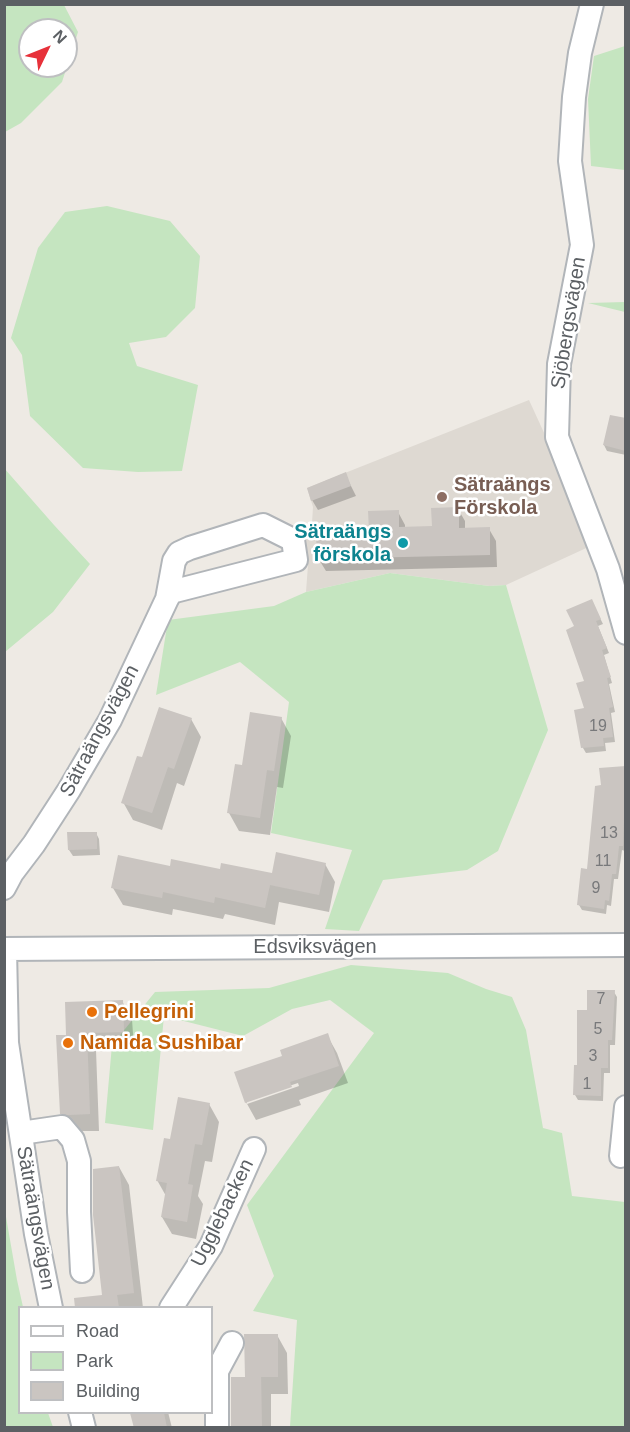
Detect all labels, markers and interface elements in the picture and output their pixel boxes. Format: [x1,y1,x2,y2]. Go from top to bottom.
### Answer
north arrow [18,18,78,78]
text: N [50,27,70,47]
street label: Sjöbergsvägen [547,255,591,391]
place label: Sätraängs Förskola [454,473,551,520]
marker: Sätraängs Förskola [435,490,449,504]
place label: Sätraängs förskola [294,520,391,567]
marker: Sätraängs förskola [396,536,410,550]
street label: Sätraängsvägen [55,661,145,801]
house number: 19 [589,717,607,737]
house number: 13 [600,824,618,844]
house number: 11 [595,852,611,872]
house number: 9 [592,879,600,899]
street label: Edsviksvägen [253,935,377,959]
house number: 7 [597,990,605,1010]
place label: Pellegrini [104,1000,194,1024]
marker: Pellegrini [85,1005,99,1019]
house number: 5 [594,1020,602,1040]
place label: Namida Sushibar [80,1031,243,1055]
marker: Namida Sushibar [61,1036,75,1050]
house number: 3 [589,1047,597,1067]
house number: 1 [583,1075,591,1095]
street label: Sätraängsvägen [11,1144,59,1292]
street label: Ugglebacken [187,1155,259,1271]
legend [18,1306,213,1414]
text: Road [76,1321,119,1341]
text: Park [76,1351,113,1371]
text: Building [76,1381,140,1401]

